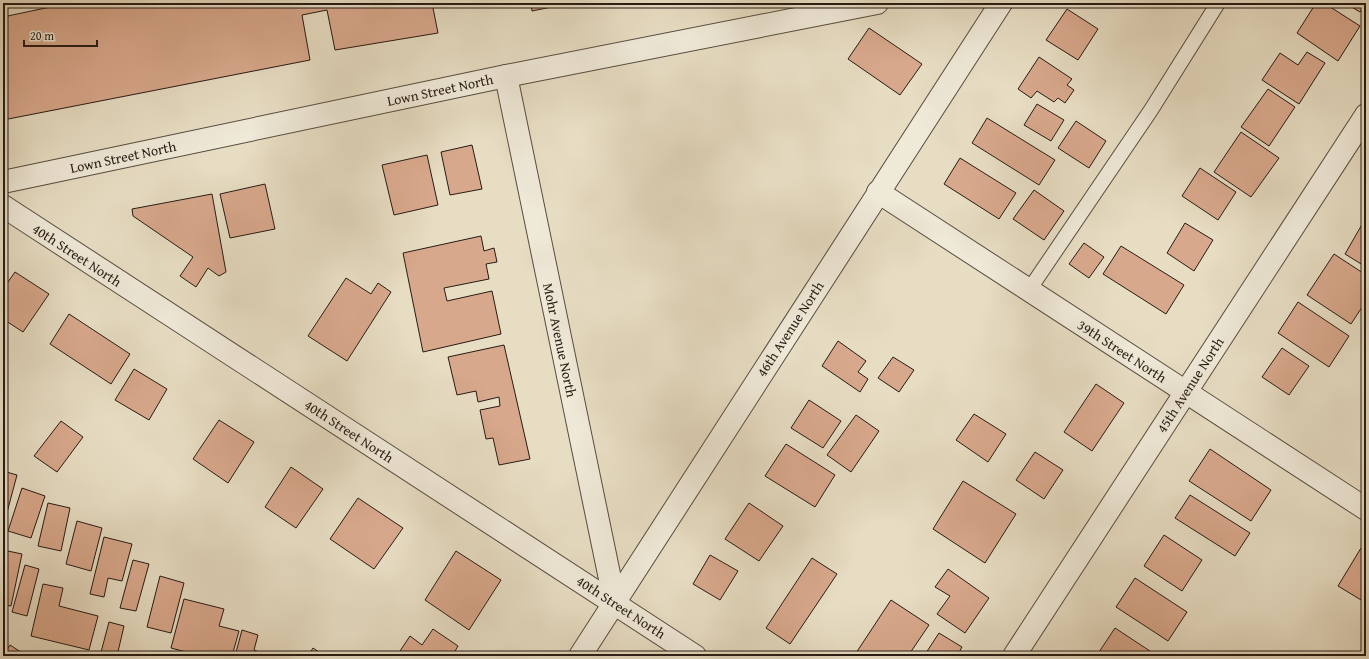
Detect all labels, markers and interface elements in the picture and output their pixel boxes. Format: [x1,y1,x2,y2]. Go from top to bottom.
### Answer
scale bar [24,22,97,48]
text: 20 m [30,27,54,44]
street label: Lown Street North [385,69,495,111]
street label: Lown Street North [68,136,178,178]
street label: 40th Street North [28,219,126,291]
street label: 46th Avenue North [752,277,829,381]
street label: Mohr Avenue North [538,281,582,399]
street label: 39th Street North [1073,315,1171,387]
street label: 45th Avenue North [1152,333,1229,437]
street label: 40th Street North [300,395,398,467]
street label: 40th Street North [572,571,670,643]

